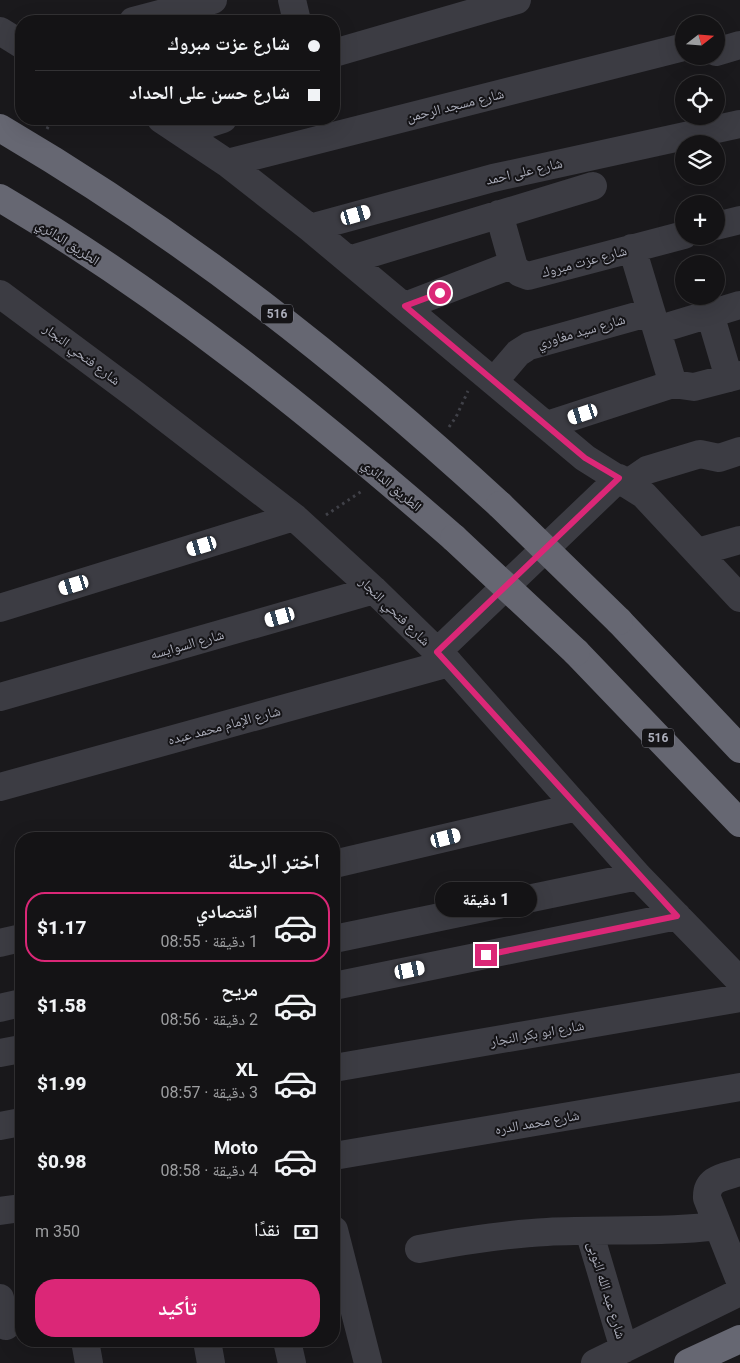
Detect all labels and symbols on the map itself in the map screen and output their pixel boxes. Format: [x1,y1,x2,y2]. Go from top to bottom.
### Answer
north arrow [675,15,725,65]
street label: شارع مسجد الرحمن [405,85,506,127]
street label: شارع على احمد [484,154,564,190]
car [339,204,372,226]
street label: الطريق الدائري [31,216,103,271]
street label: شارع عزت مبروك [540,242,629,282]
route start [429,282,451,304]
road number: 516 [261,304,293,324]
street label: شارع سيد مغاوري [535,311,628,355]
street label: شارع فتحي النجار [37,319,124,391]
car [566,402,599,426]
street label: الطريق الدائري [357,456,425,517]
car [185,534,218,558]
car [57,573,90,597]
street label: شارع فتحي النجار [353,573,434,651]
car [263,606,296,628]
street label: شارع السوايسه [148,626,226,664]
street label: شارع الإمام محمد عبده [166,702,283,750]
road number: 516 [642,728,674,748]
car [429,827,462,849]
callout: 1 دقيقة [435,882,537,918]
route end [475,944,497,966]
car [393,960,426,980]
street label: شارع ابو بكر النجار [488,1017,586,1051]
street label: شارع محمد الدره [493,1107,581,1139]
street label: شارع عبد الله النوبى [583,1239,629,1341]

